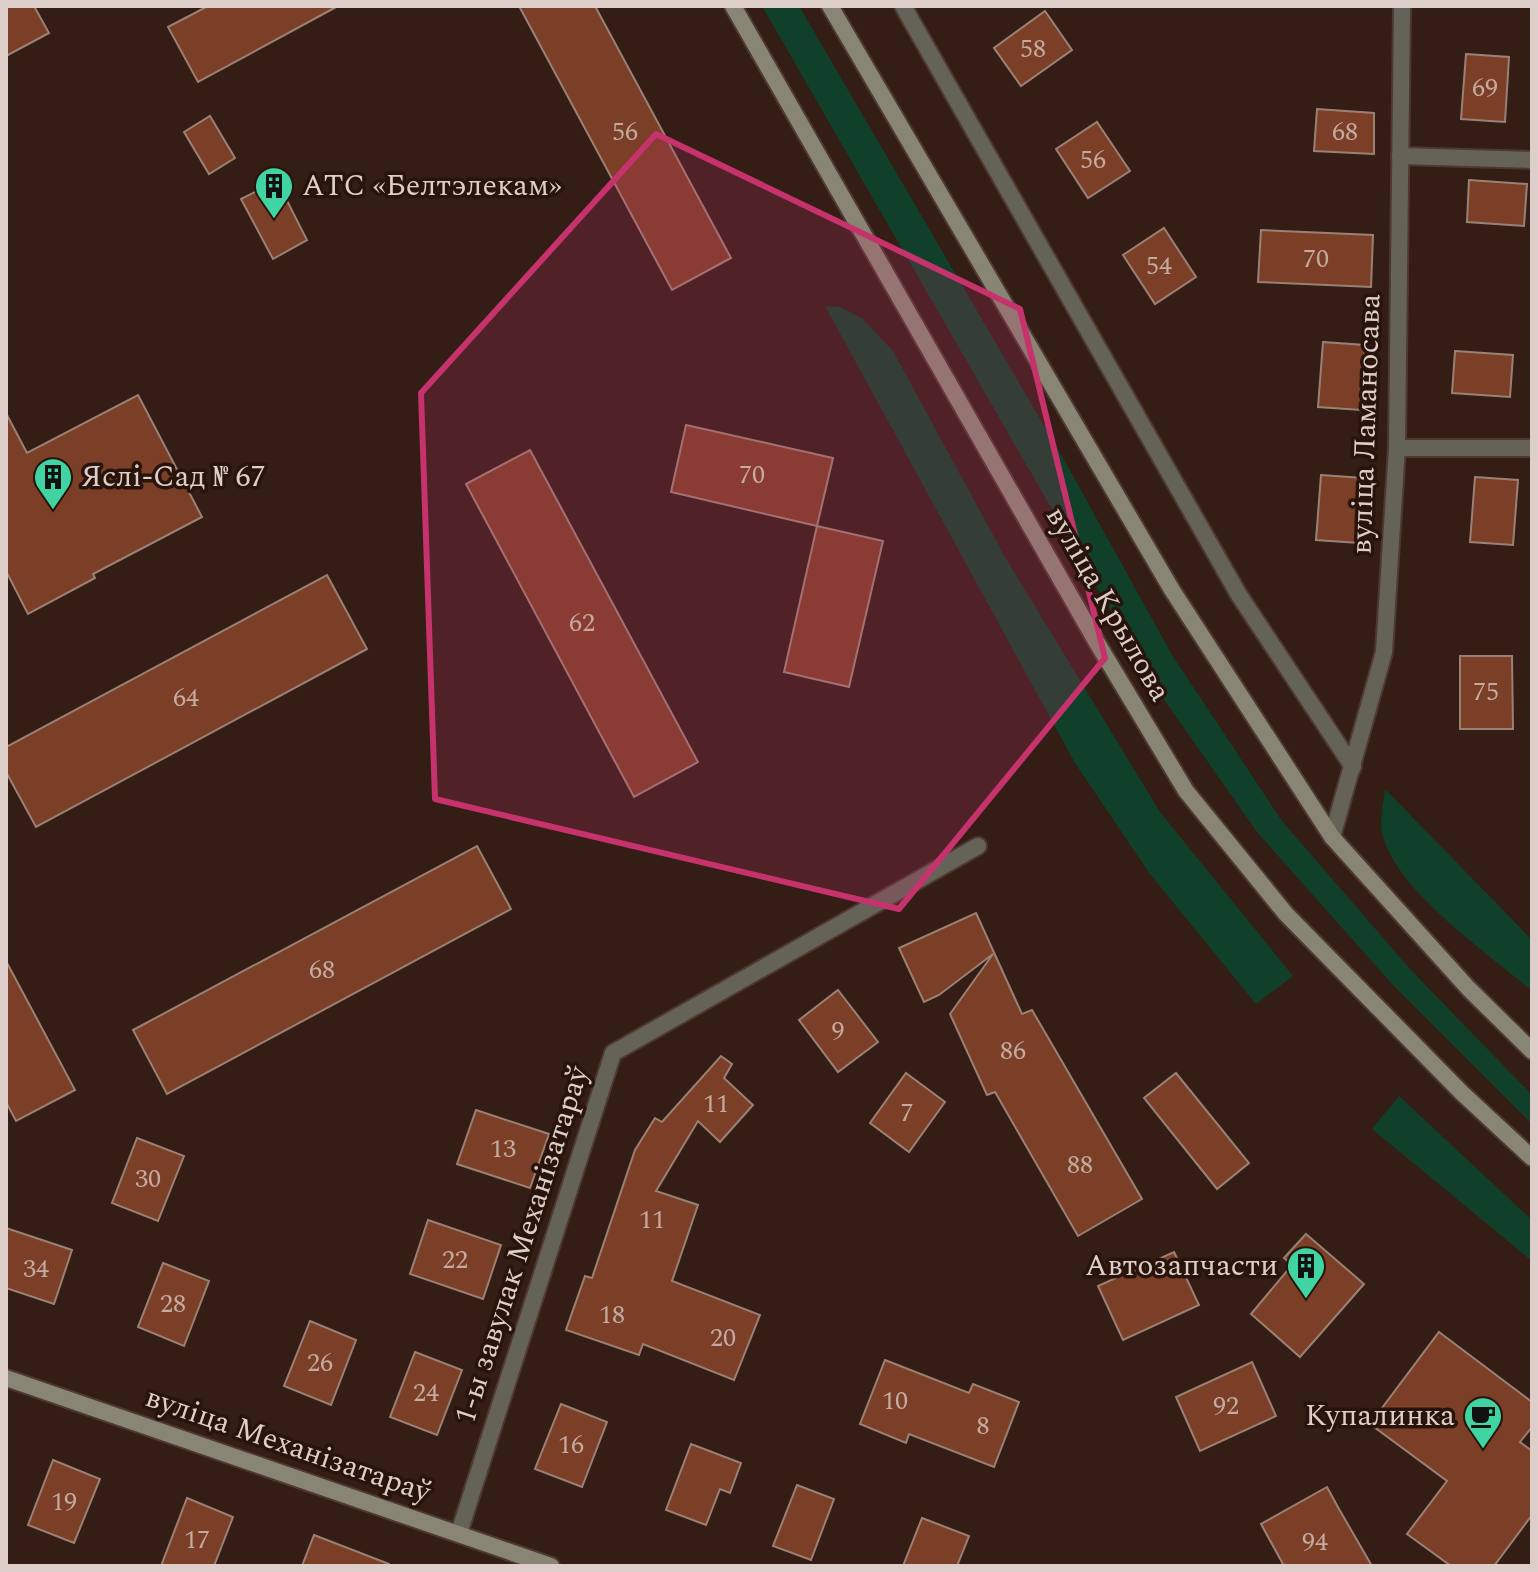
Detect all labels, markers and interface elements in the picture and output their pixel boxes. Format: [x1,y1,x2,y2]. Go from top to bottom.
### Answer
house number: 58 [1020,29,1046,69]
house number: 69 [1472,68,1498,108]
house number: 56 [612,112,638,152]
house number: 68 [1332,112,1358,152]
house number: 56 [1080,140,1106,180]
place label: АТС «Белтэлекам» [302,163,562,209]
building icon: АТС «Белтэлекам» [253,165,295,220]
house number: 70 [1303,239,1329,279]
house number: 54 [1146,246,1172,286]
street label: вуліца Ламаносава [1338,293,1394,555]
place label: Яслі-Сад № 67 [81,454,266,500]
house number: 70 [739,455,765,495]
building icon: Яслі-Сад № 67 [32,456,74,511]
street label: вуліца Крылова [1033,498,1183,710]
house number: 62 [569,603,595,643]
house number: 75 [1473,672,1499,712]
house number: 64 [173,678,199,718]
house number: 68 [309,950,335,990]
house number: 9 [831,1011,845,1051]
house number: 86 [1000,1031,1026,1071]
street label: 1-ы завулак Механізатараў [442,1059,602,1430]
house number: 11 [703,1084,729,1124]
house number: 7 [900,1093,914,1133]
house number: 13 [490,1129,516,1169]
house number: 88 [1067,1145,1093,1185]
house number: 30 [135,1159,161,1199]
house number: 11 [639,1200,665,1240]
house number: 22 [442,1240,468,1280]
place label: Автозапчасти [1085,1243,1278,1289]
building icon: Автозапчасти [1285,1245,1327,1300]
house number: 34 [23,1249,49,1289]
house number: 28 [160,1284,186,1324]
house number: 18 [599,1295,625,1335]
house number: 20 [710,1318,736,1358]
house number: 26 [307,1343,333,1383]
house number: 24 [413,1373,439,1413]
street label: вуліца Механізатараў [139,1375,438,1516]
house number: 10 [882,1381,908,1421]
house number: 92 [1213,1386,1239,1426]
place label: Купалинка [1305,1393,1455,1439]
cafe icon: Купалинка [1462,1395,1504,1450]
house number: 8 [976,1406,990,1446]
house number: 16 [558,1425,584,1465]
house number: 19 [51,1482,77,1522]
house number: 17 [184,1520,210,1560]
house number: 94 [1302,1522,1328,1562]

